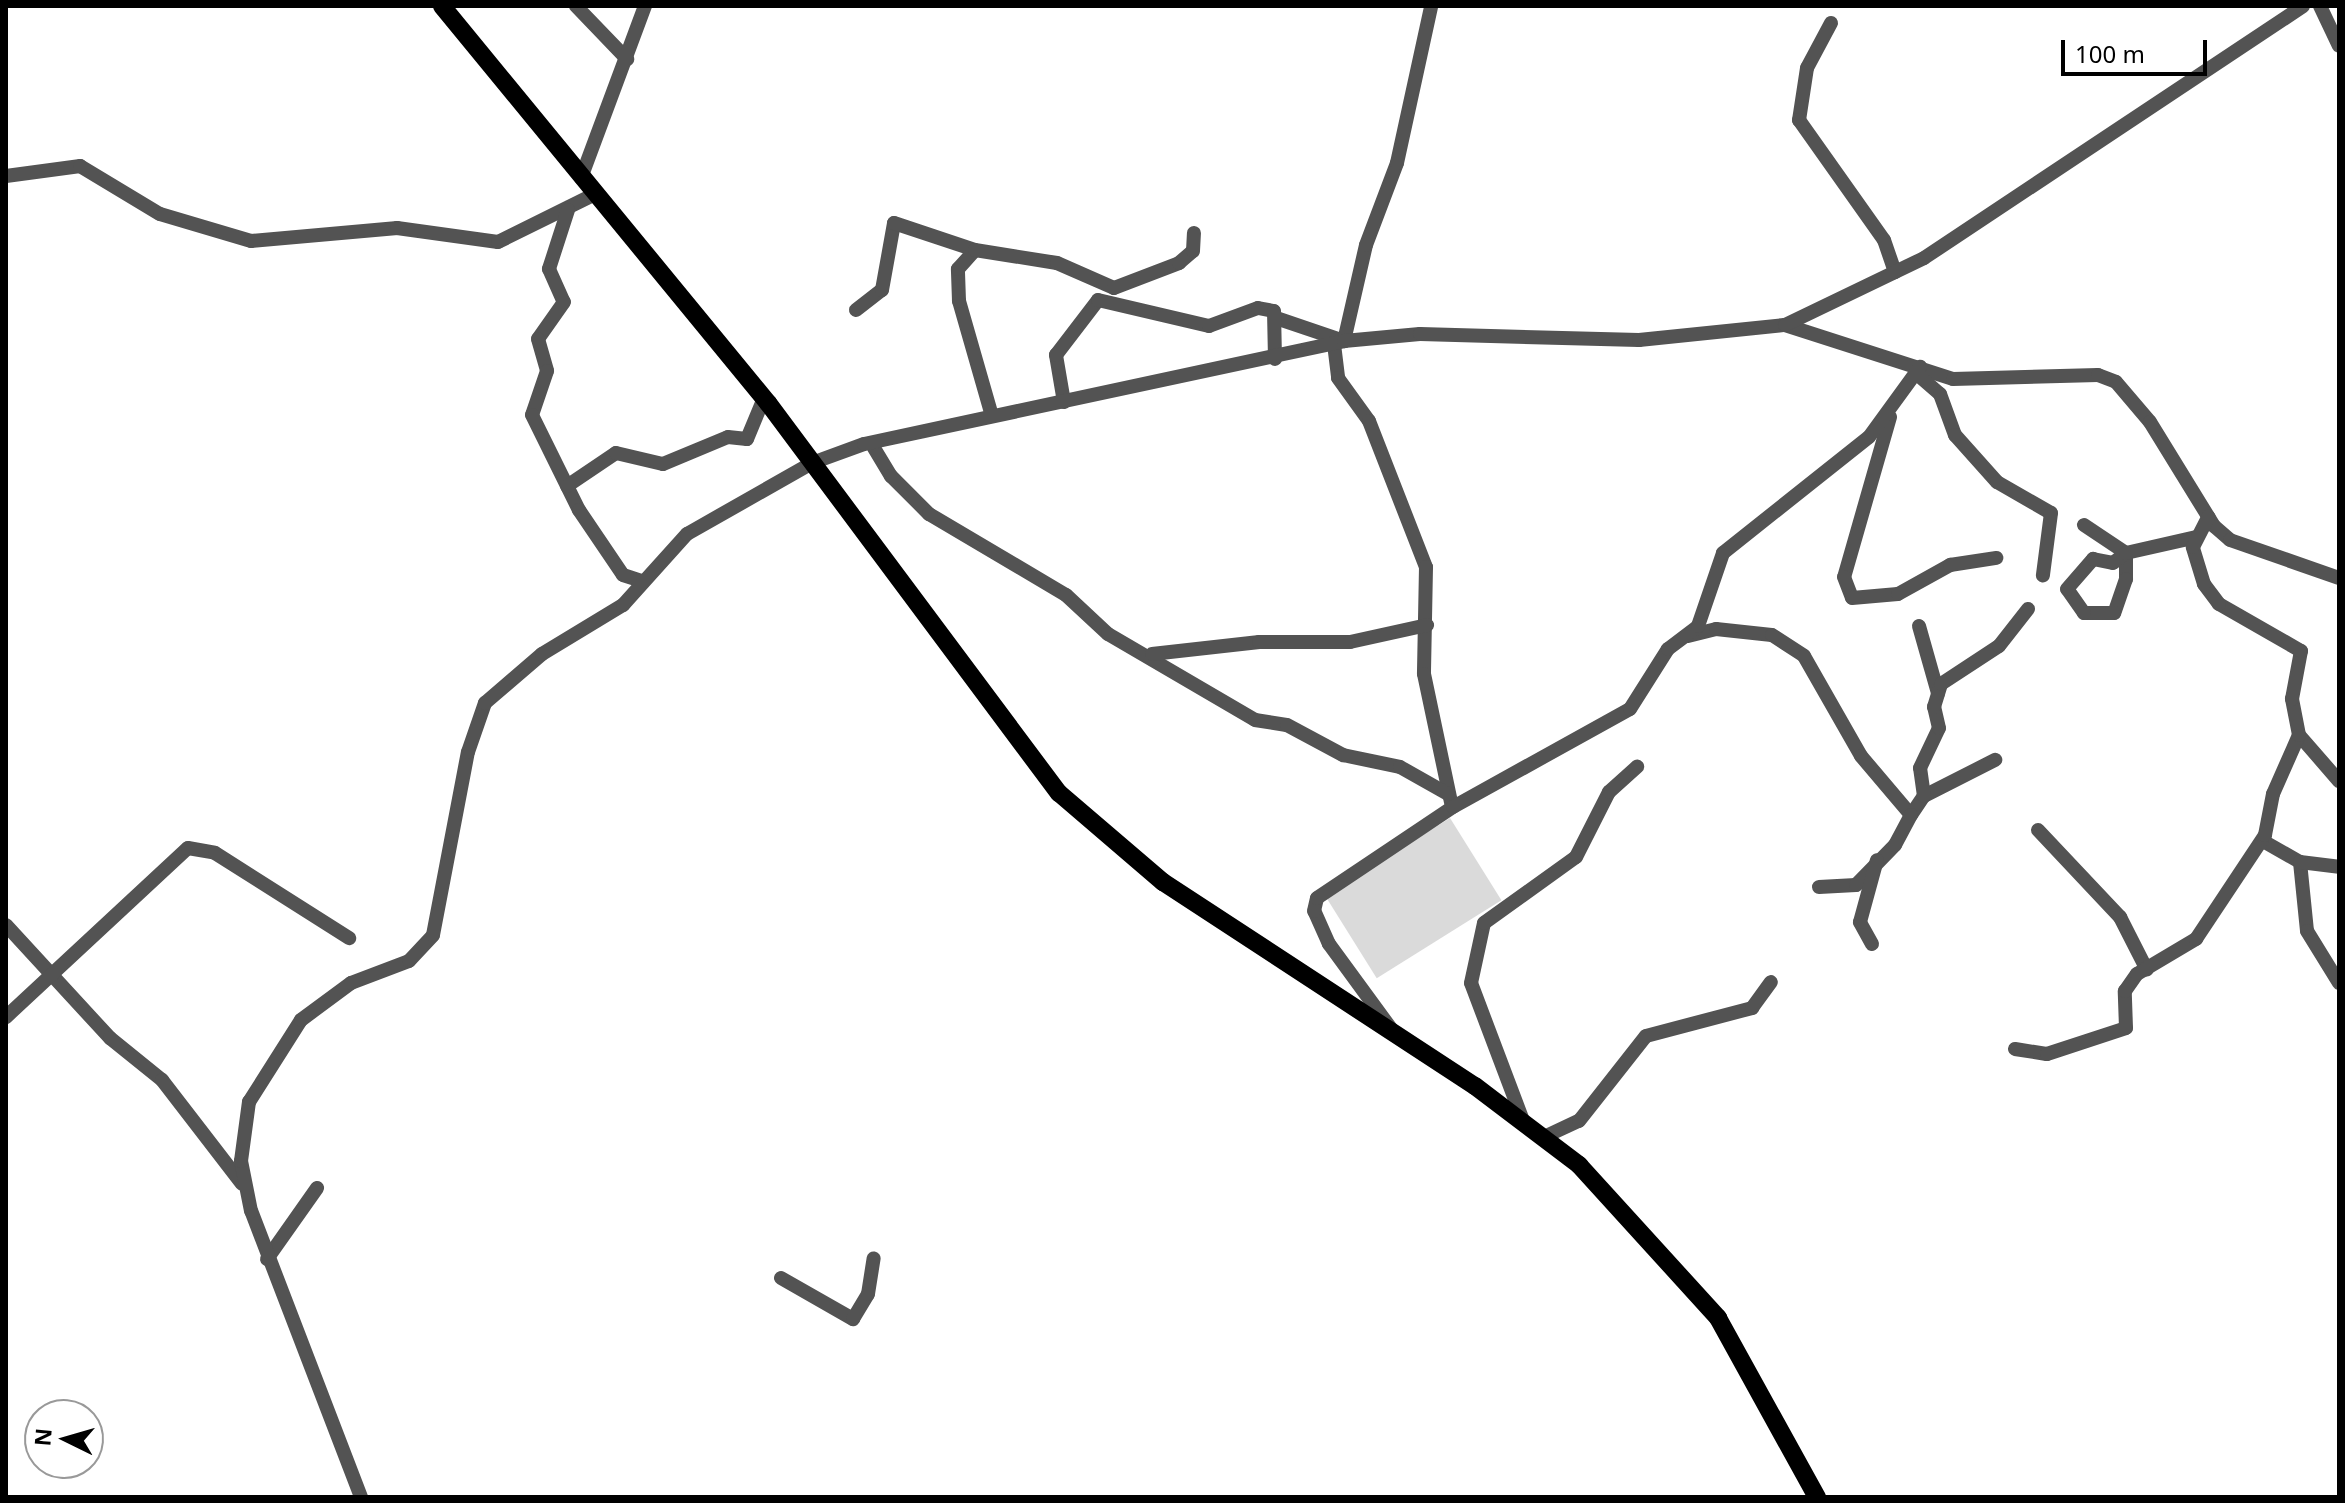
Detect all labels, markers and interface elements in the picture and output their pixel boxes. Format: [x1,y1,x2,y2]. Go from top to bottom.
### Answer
scale bar [2065,24,2211,74]
text: 100 m [2075,37,2145,70]
north arrow [24,1399,104,1479]
text: N [26,1427,58,1447]

